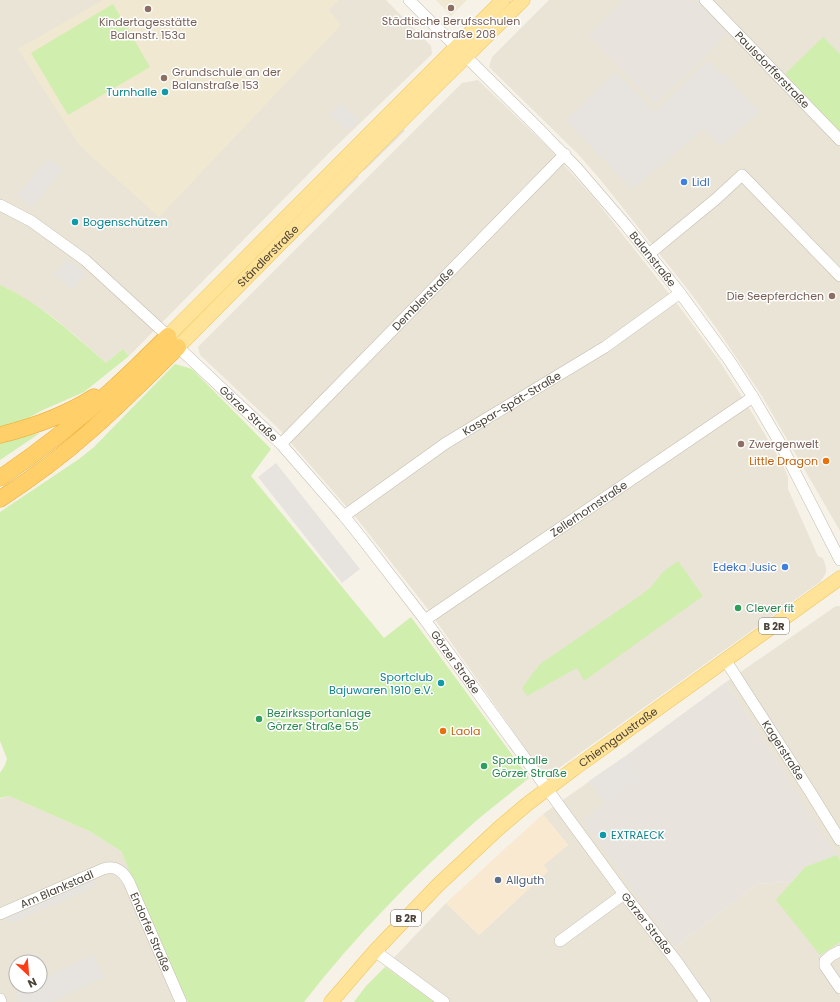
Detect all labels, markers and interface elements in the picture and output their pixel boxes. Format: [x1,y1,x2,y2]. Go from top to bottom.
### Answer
marker: Städtische Berufsschulen Balanstraße 208 [446,3,456,13]
marker: Kindertagesstätte Balanstr. 153a [143,4,153,14]
place label: Städtische Berufsschulen Balanstraße 208 [382,13,520,42]
place label: Kindertagesstätte Balanstr. 153a [99,14,197,43]
street label: Paulsdorfferstraße [731,28,814,112]
place label: Grundschule an der Balanstraße 153 [172,64,281,93]
marker: Grundschule an der Balanstraße 153 [159,73,169,83]
place label: Turnhalle [106,84,157,100]
marker: Turnhalle [160,87,170,97]
place label: Lidl [692,174,710,190]
marker: Lidl [679,177,689,187]
place label: Bogenschützen [83,214,167,230]
marker: Bogenschützen [70,217,80,227]
street label: Ständlerstraße [234,221,302,291]
street label: Balanstraße [626,228,680,290]
street label: Demblerstraße [388,264,458,334]
place label: Die Seepferdchen [727,288,824,304]
marker: Die Seepferdchen [827,291,837,301]
street label: Kaspar-Spät-Straße [459,367,564,439]
street label: Görzer Straße [216,382,282,445]
place label: Zwergenwelt [749,436,819,452]
marker: Zwergenwelt [736,439,746,449]
place label: Little Dragon [749,453,818,469]
marker: Little Dragon [821,456,831,466]
street label: Zellerhornstraße [547,477,631,541]
place label: Edeka Jusic [713,559,777,575]
marker: Edeka Jusic [780,562,790,572]
place label: Clever fit [746,600,794,616]
marker: Clever fit [733,603,743,613]
road number: B 2R [759,618,789,634]
street label: Görzer Straße [427,627,484,697]
place label: Sportclub Bajuwaren 1910 e.V. [329,669,433,698]
marker: Sportclub Bajuwaren 1910 e.V. [436,678,446,688]
street label: Chiemgaustraße [575,703,661,771]
place label: Bezirkssportanlage Görzer Straße 55 [267,705,371,734]
marker: Bezirkssportanlage Görzer Straße 55 [254,714,264,724]
street label: Kagerstraße [758,717,809,783]
place label: Laola [451,723,480,739]
marker: Laola [438,726,448,736]
place label: Sporthalle Görzer Straße [492,752,567,781]
marker: Sporthalle Görzer Straße [479,761,489,771]
place label: EXTRAECK [611,827,665,843]
marker: EXTRAECK [598,830,608,840]
street label: Am Blankstadl [18,866,96,912]
place label: Allguth [506,872,544,888]
marker: Allguth [493,875,503,885]
street label: Görzer Straße [618,889,676,958]
street label: Endorfer Straße [126,890,175,974]
road number: B 2R [391,910,421,926]
north arrow [8,954,48,994]
text: N [25,974,40,992]

